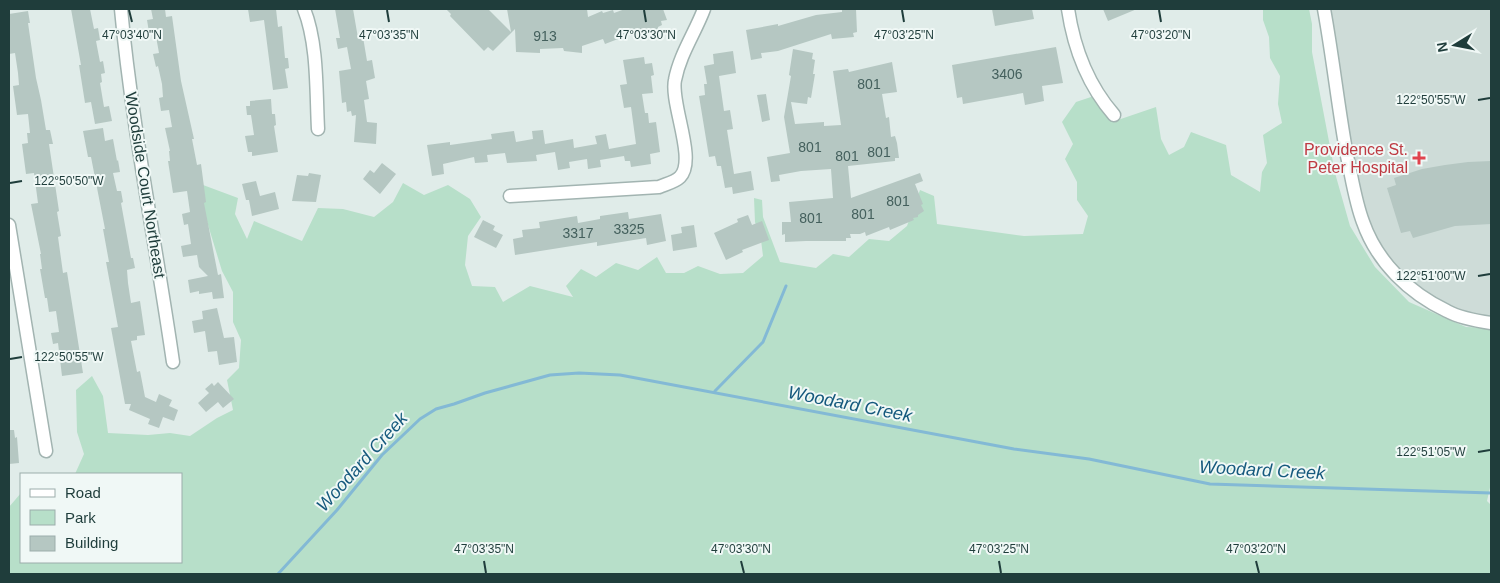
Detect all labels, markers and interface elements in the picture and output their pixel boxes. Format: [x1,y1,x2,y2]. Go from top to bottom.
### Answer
north arrow [1430,20,1480,70]
text: 47°03'40"N [102,28,162,42]
text: 47°03'35"N [359,28,419,42]
house number: 913 [533,28,557,44]
text: 47°03'30"N [616,28,676,42]
text: 47°03'25"N [874,28,934,42]
text: 47°03'20"N [1131,28,1191,42]
text: N [1433,41,1451,54]
house number: 3406 [991,66,1023,82]
house number: 801 [857,76,881,92]
street label: Woodside Court Northeast [122,91,169,280]
text: 122°50'55"W [1396,93,1466,107]
house number: 801 [798,139,822,155]
place label: Providence St. Peter Hospital [1304,141,1408,176]
house number: 801 [867,144,891,160]
house number: 801 [835,148,859,164]
marker: Providence St. Peter Hospital [1412,151,1426,165]
text: 122°50'50"W [34,174,104,188]
house number: 801 [886,193,910,209]
house number: 801 [851,206,875,222]
house number: 801 [799,210,823,226]
house number: 3325 [613,221,645,237]
house number: 3317 [562,225,594,241]
text: 122°51'00"W [1396,269,1466,283]
text: 122°50'55"W [34,350,104,364]
water label: Woodard Creek [786,382,915,426]
water label: Woodard Creek [312,408,412,516]
text: 122°51'05"W [1396,445,1466,459]
water label: Woodard Creek [1199,457,1326,483]
legend [20,473,182,563]
text: Road [65,484,101,501]
text: Park [65,509,96,526]
text: Building [65,534,118,551]
text: 47°03'35"N [454,542,514,556]
text: 47°03'30"N [711,542,771,556]
text: 47°03'25"N [969,542,1029,556]
text: 47°03'20"N [1226,542,1286,556]

